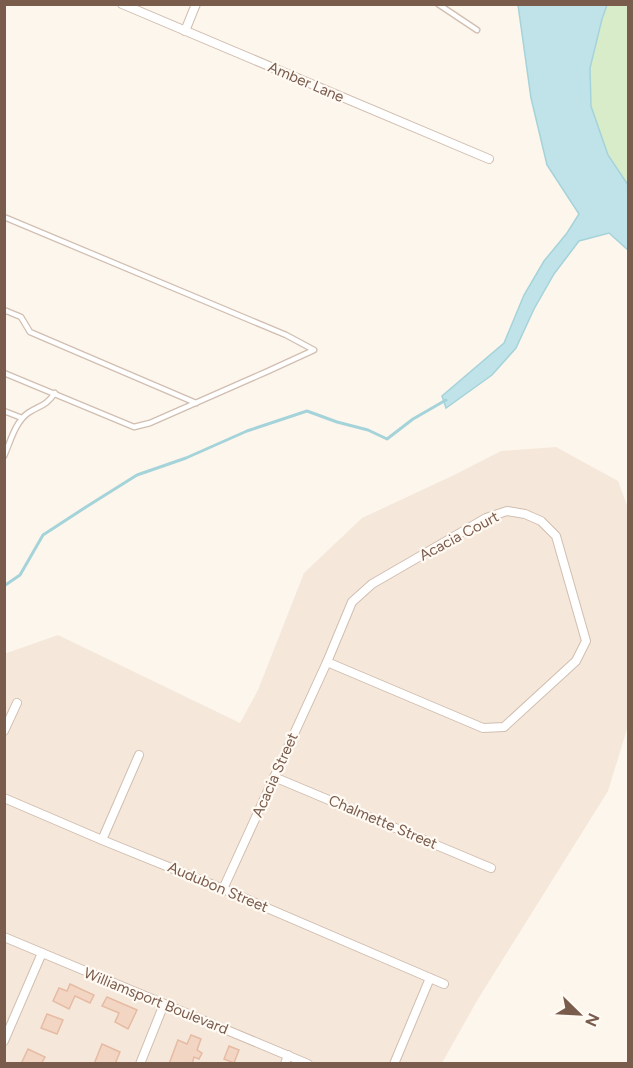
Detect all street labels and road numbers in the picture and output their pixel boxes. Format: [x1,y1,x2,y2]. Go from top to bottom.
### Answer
street label: Amber Lane [265,58,347,106]
street label: Acacia Court [416,507,502,564]
street label: Acacia Street [248,730,302,820]
street label: Chalmette Street [326,791,440,853]
street label: Audubon Street [165,858,271,916]
street label: Williamsport Boulevard [81,964,231,1038]

